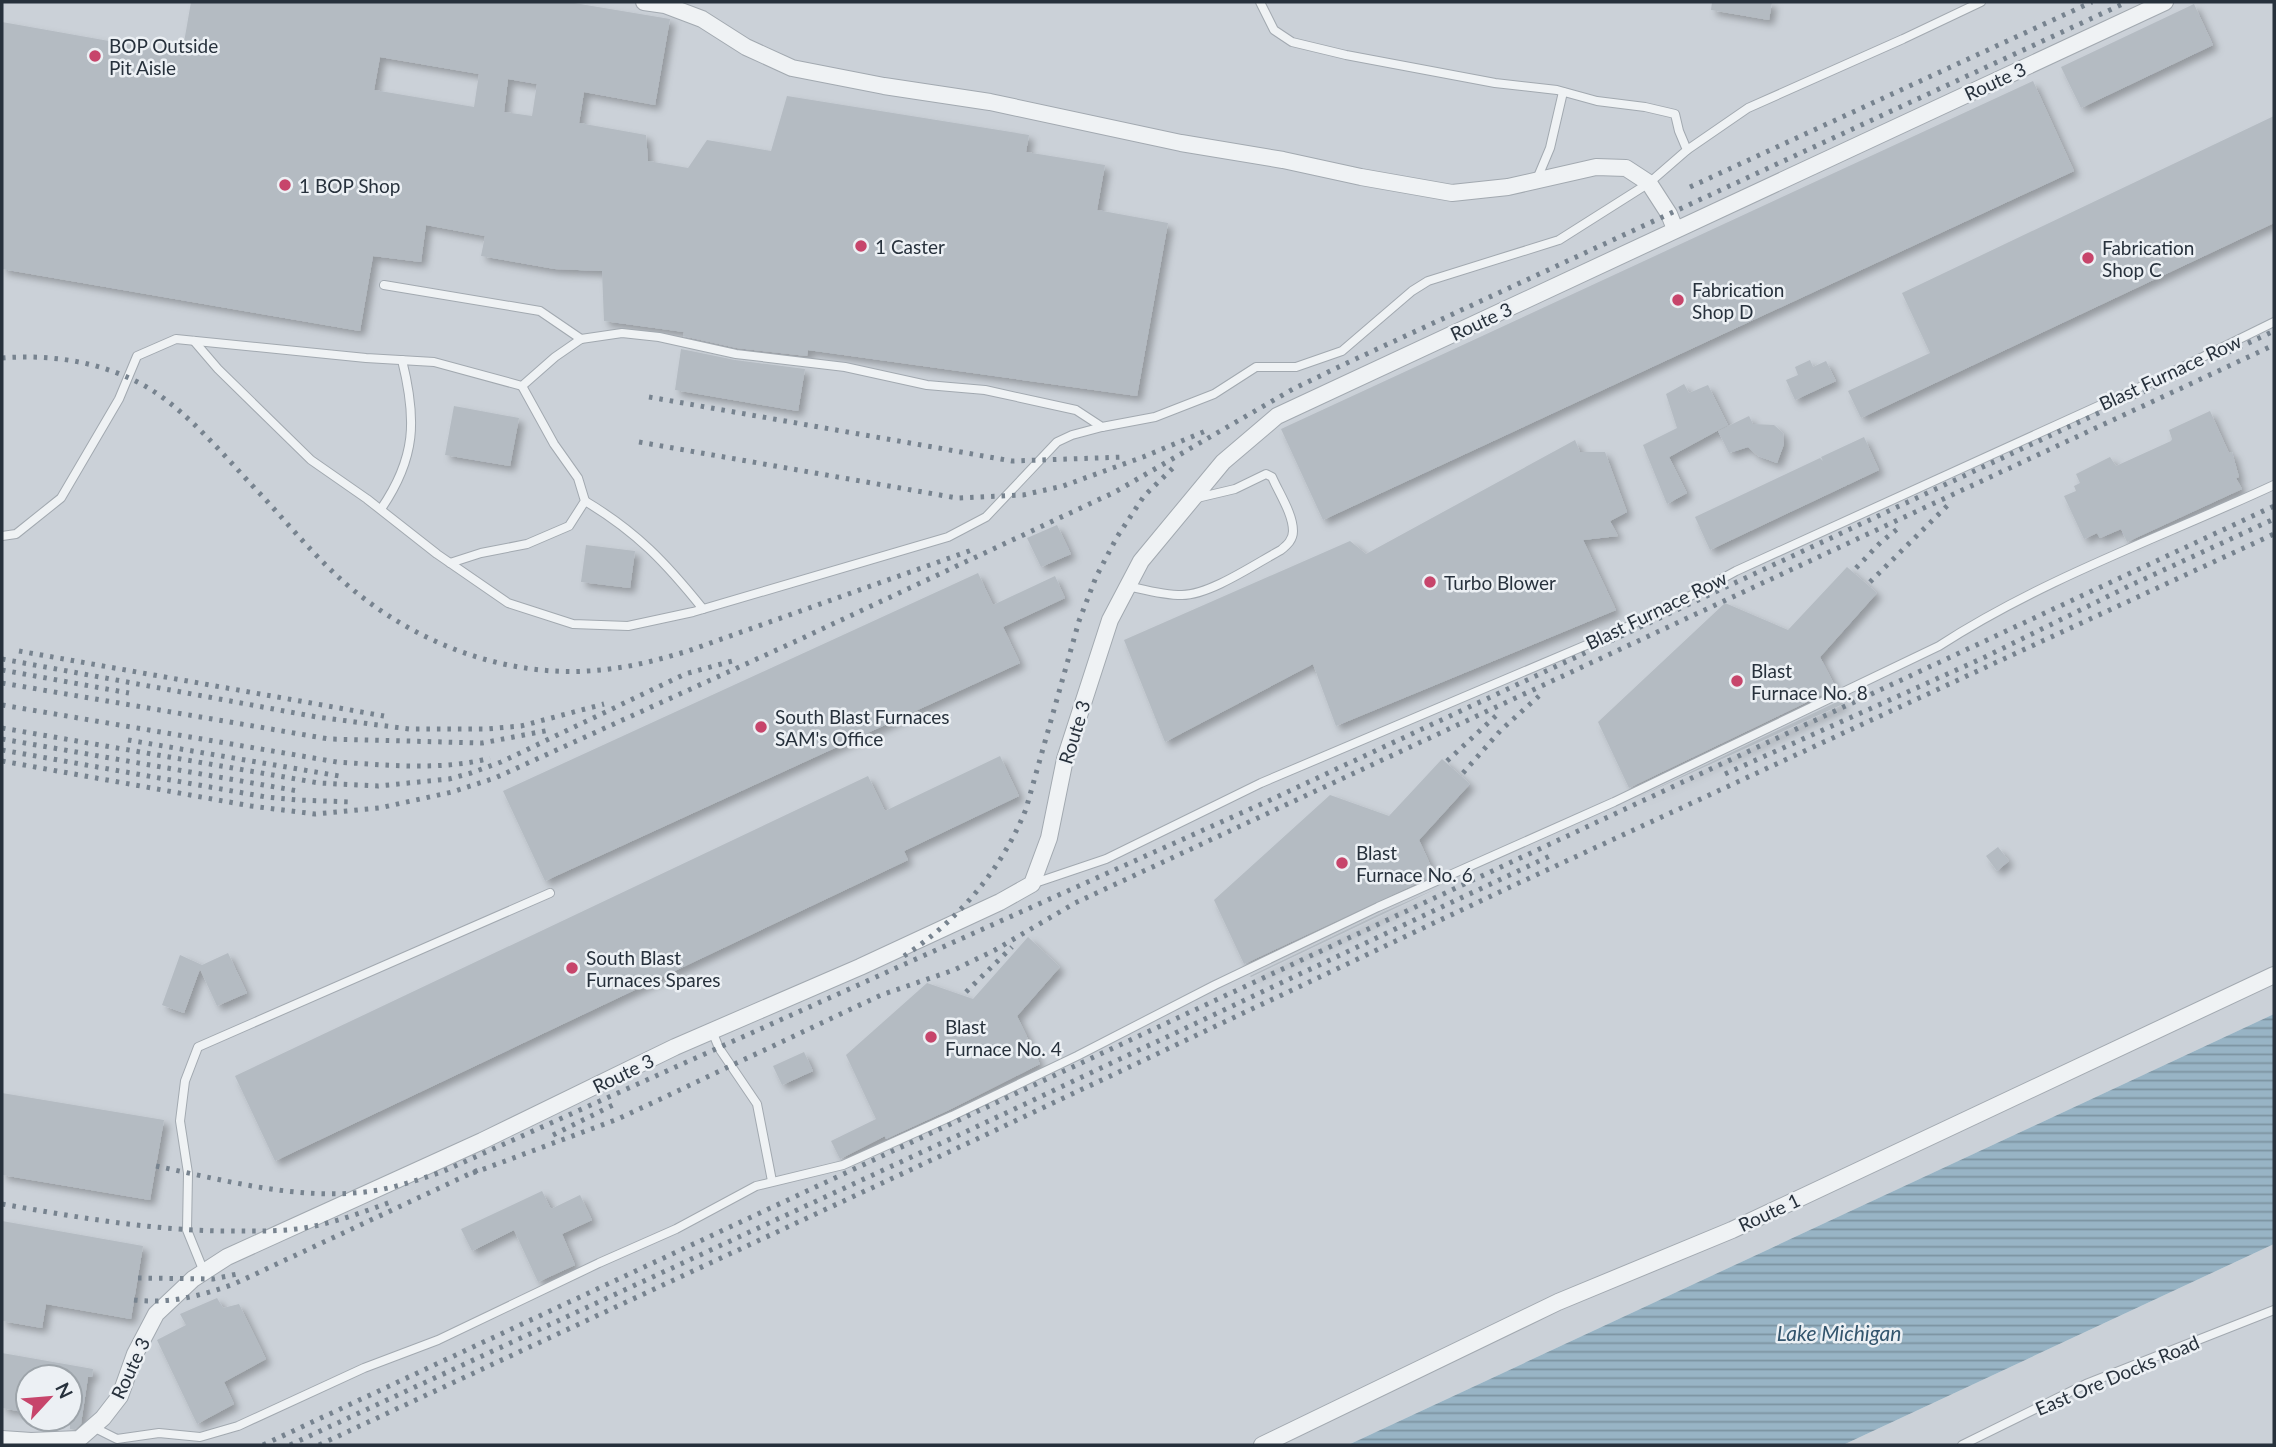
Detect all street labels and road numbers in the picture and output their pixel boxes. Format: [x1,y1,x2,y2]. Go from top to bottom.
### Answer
street label: Route 3 [1961,57,2029,105]
street label: Route 3 [1447,297,1515,345]
street label: Blast Furnace Row [2095,329,2245,415]
street label: Blast Furnace Row [1582,566,1730,654]
street label: Route 3 [1053,697,1095,767]
street label: Route 3 [589,1048,657,1098]
street label: Route 1 [1735,1188,1803,1236]
street label: East Ore Docks Road [2032,1330,2202,1420]
street label: Route 3 [106,1334,154,1402]

